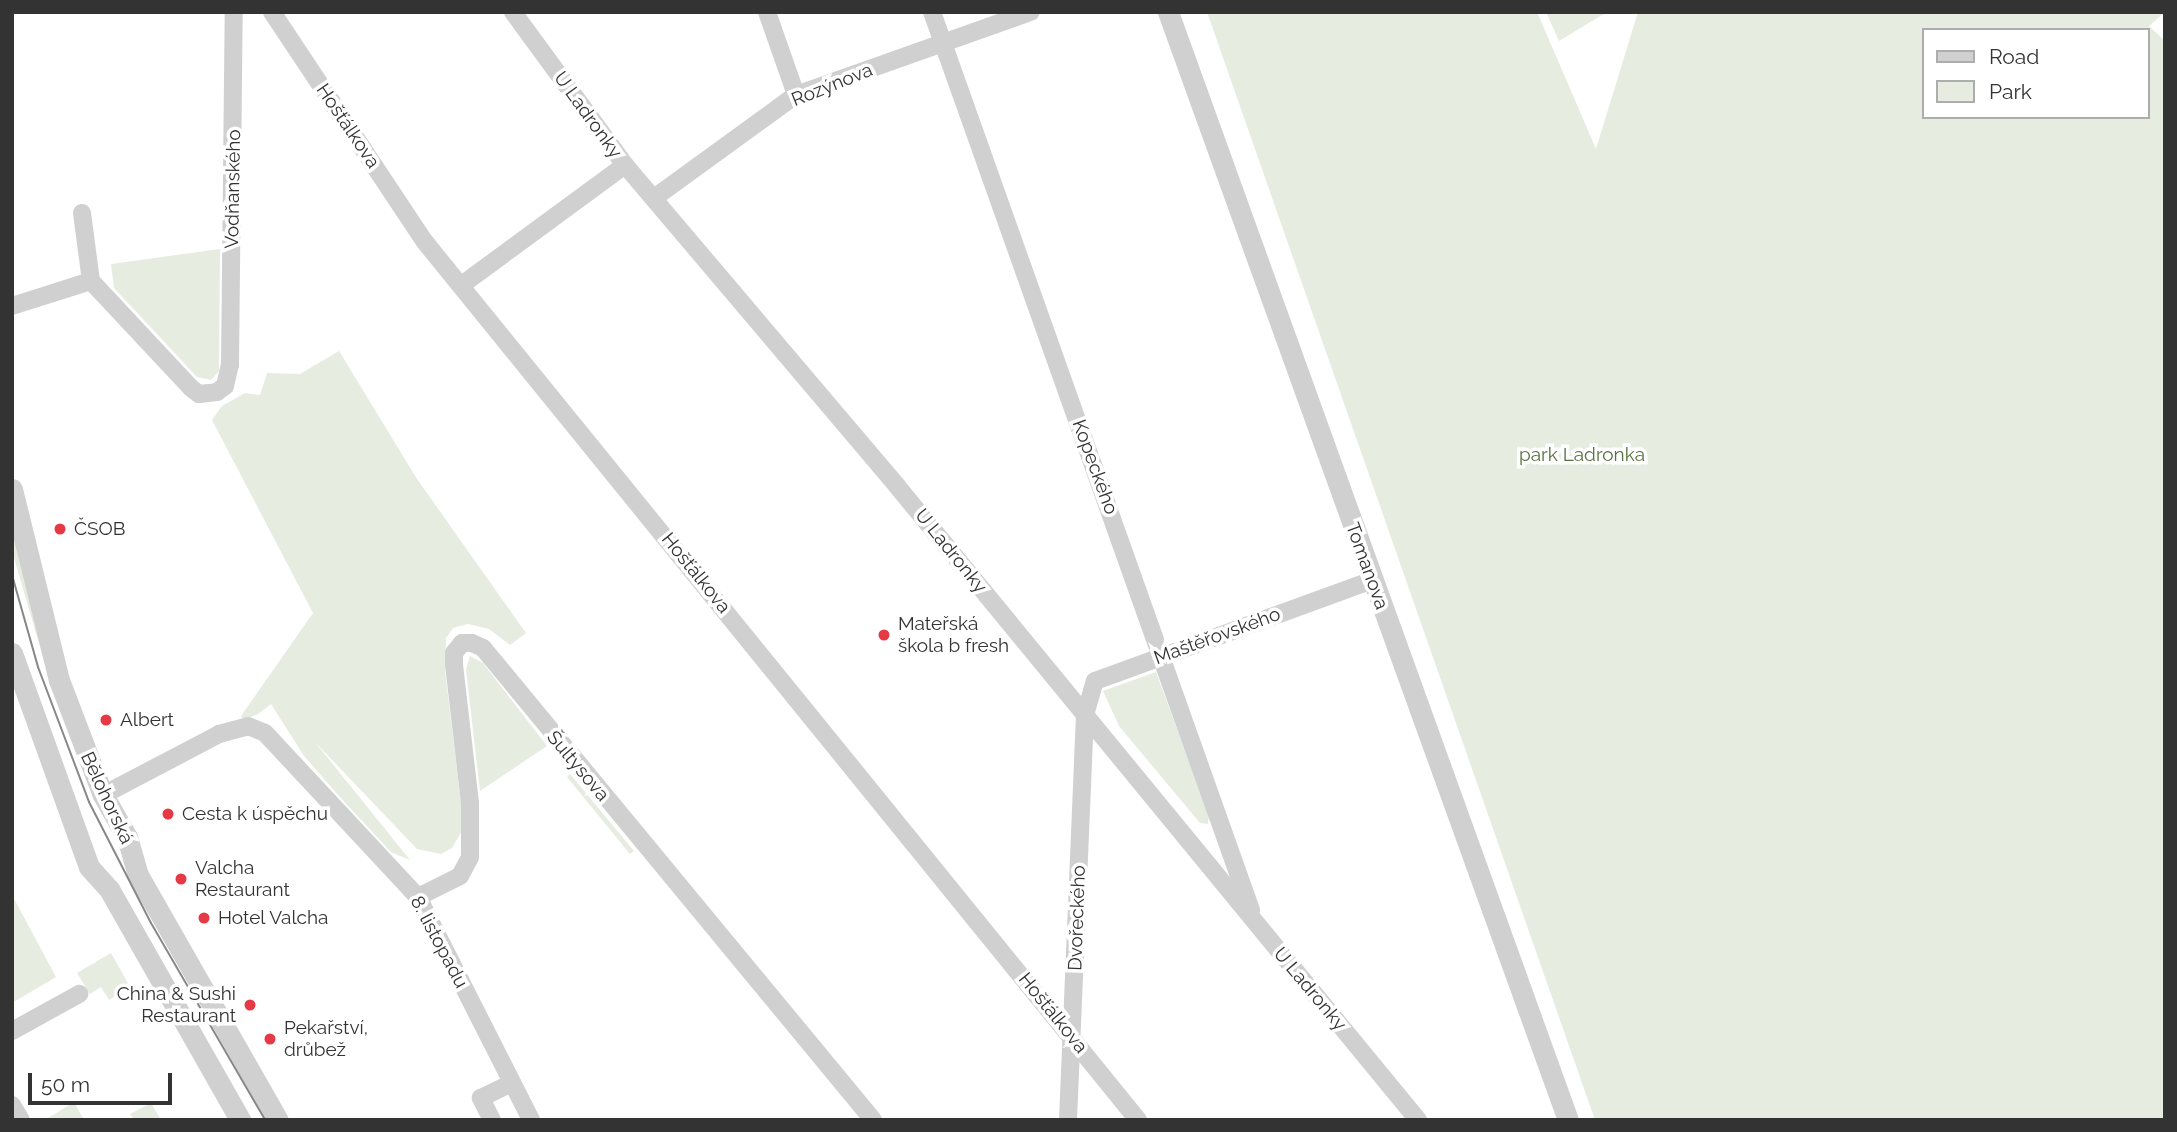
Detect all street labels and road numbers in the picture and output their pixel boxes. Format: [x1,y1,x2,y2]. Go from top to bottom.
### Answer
street label: Rozýnova [788,58,876,112]
street label: U Ladronky [549,67,627,163]
street label: Hošťálkova [311,79,385,173]
street label: Vodňanského [221,129,245,249]
street label: Kopeckého [1067,416,1123,518]
street label: U Ladronky [910,504,992,598]
street label: Tomanova [1341,519,1393,613]
street label: Hošťálkova [657,528,735,618]
street label: Maštěřovského [1151,603,1283,669]
street label: Šultysova [542,726,614,806]
street label: Bělohorská [76,748,138,848]
street label: Dvořeckého [1064,865,1090,971]
street label: 8. listopadu [405,892,473,992]
street label: U Ladronky [1269,943,1351,1035]
street label: Hošťálkova [1014,968,1092,1058]

